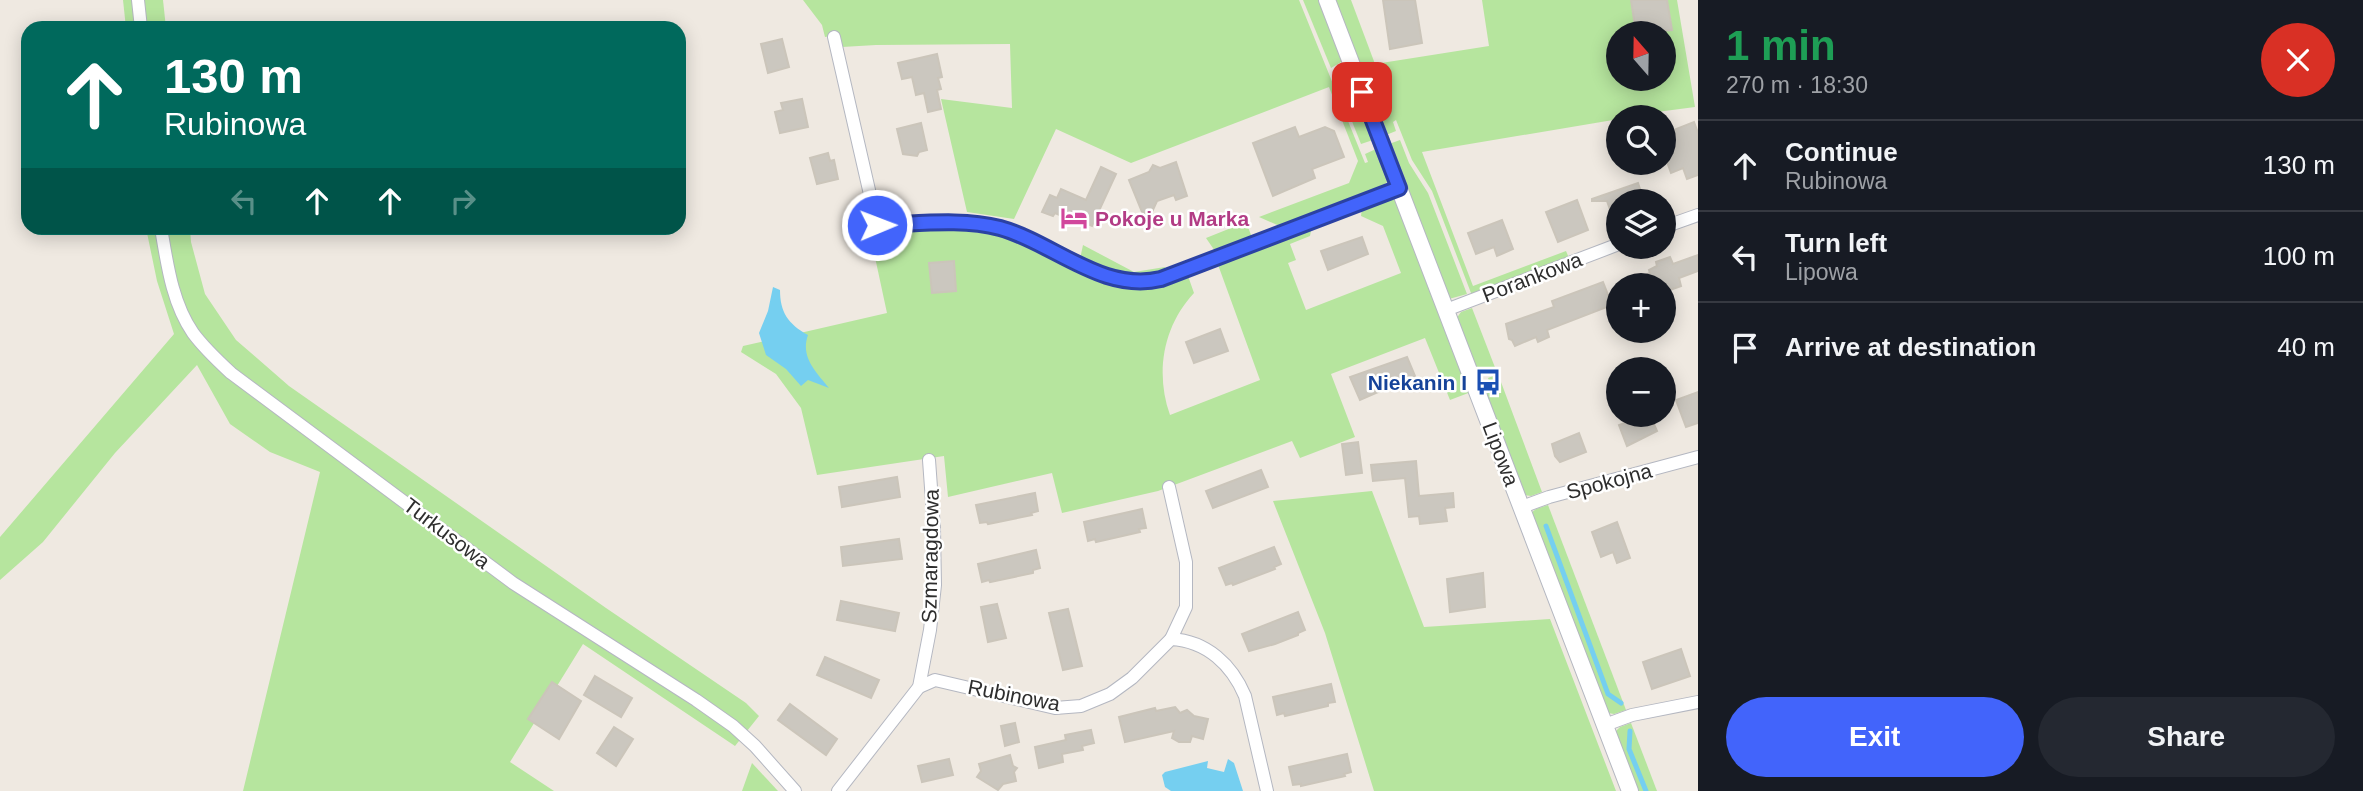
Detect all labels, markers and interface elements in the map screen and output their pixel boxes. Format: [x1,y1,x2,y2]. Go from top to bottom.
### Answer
north arrow [1606,21,1676,91]
map controls [1606,21,1676,427]
text: 1 min [1726,22,1836,69]
button: close [2261,23,2335,97]
icon: ahead [49,49,140,140]
text: 130 m [164,49,303,103]
pin [1332,62,1392,122]
text: 270 m · 18:30 [1726,72,1868,98]
icon: arrive [1343,73,1381,111]
button: search [1606,105,1676,175]
text: Rubinowa [164,106,306,142]
text: Continue [1785,137,1898,167]
icon: ahead [1726,147,1764,185]
text: 130 m [2263,150,2335,180]
text: Rubinowa [1785,168,1887,194]
icon: left [225,182,263,220]
icon: ahead [298,182,336,220]
icon: ahead [371,182,409,220]
icon: right [444,182,482,220]
position arrow [840,188,914,262]
button: layers [1606,189,1676,259]
hotel icon: Pokoje u Marka [1059,203,1089,233]
place label: Pokoje u Marka [1095,207,1249,230]
text: Turn left [1785,228,1887,258]
icon: left [1726,238,1764,276]
text: 100 m [2263,241,2335,271]
street label: Porankowa [1479,247,1585,307]
text: Lipowa [1785,259,1858,285]
button: + [1606,273,1676,343]
icon: arrive [1726,329,1764,367]
text: Arrive at destination [1785,332,2036,362]
text: 40 m [2277,332,2335,362]
button: − [1606,357,1676,427]
bus stop icon: Niekanin I [1473,367,1503,397]
place label: Niekanin I [1368,371,1467,394]
street label: Lipowa [1478,419,1524,489]
street label: Spokojna [1564,458,1655,503]
street label: Szmaragdowa [917,488,943,623]
street label: Turkusowa [399,493,495,573]
street label: Rubinowa [966,675,1062,715]
button: Exit [1726,697,2024,777]
button: Share [2038,697,2335,777]

